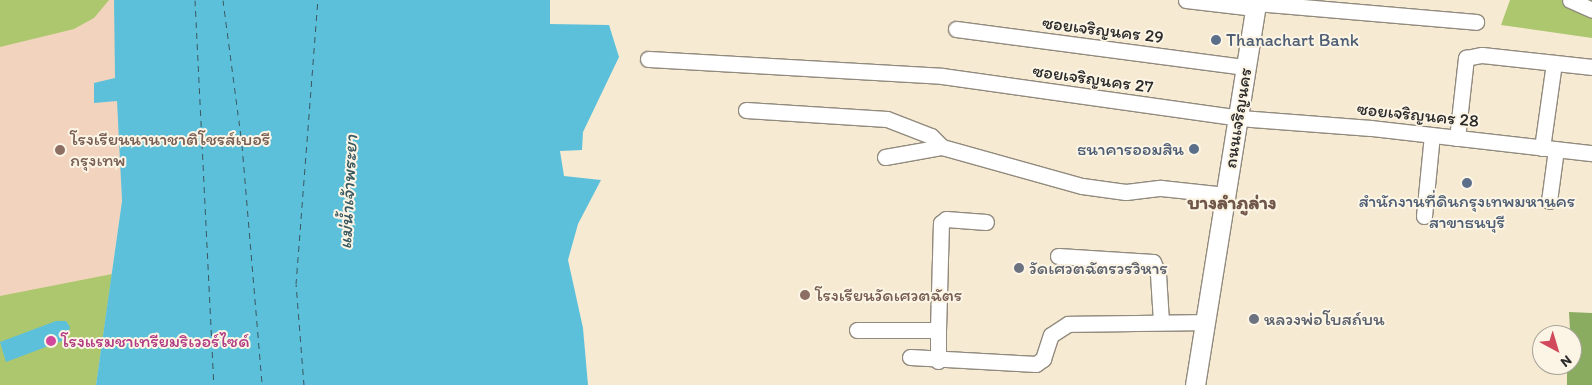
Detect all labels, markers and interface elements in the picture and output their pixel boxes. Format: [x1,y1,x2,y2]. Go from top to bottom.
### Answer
street label: ซอยเจริญนคร 29 [1041,12,1165,48]
place label: Thanachart Bank [1226,29,1359,51]
marker: Thanachart Bank [1210,34,1222,46]
street label: ซอยเจริญนคร 27 [1031,60,1155,98]
street label: ถนนเจริญนคร [1219,66,1257,170]
street label: ซอยเจริญนคร 28 [1356,98,1480,132]
place label: โรงเรียนนานาชาติโชรส์เบอรี กรุงเทพ [70,129,270,172]
water label: แม่น้ำเจ้าพระยา [334,134,362,250]
place label: ธนาคารออมสิน [1077,138,1184,160]
marker: ธนาคารออมสิน [1188,143,1200,155]
marker: โรงเรียนนานาชาติโชรส์เบอรี กรุงเทพ [54,144,66,156]
marker: สํานักงานที่ดินกรุงเทพมหานคร สาขาธนบุรี [1461,177,1473,189]
district label: บางลำภูล่าง [1187,190,1277,214]
place label: สํานักงานที่ดินกรุงเทพมหานคร สาขาธนบุรี [1359,191,1575,233]
place label: วัดเศวตฉัตรวรวิหาร [1029,257,1168,279]
marker: วัดเศวตฉัตรวรวิหาร [1013,262,1025,274]
place label: โรงเรียนวัดเศวตฉัตร [815,284,962,306]
marker: โรงเรียนวัดเศวตฉัตร [799,289,811,301]
place label: หลวงพ่อโบสถ์บน [1264,308,1385,330]
marker: หลวงพ่อโบสถ์บน [1248,313,1260,325]
north arrow [1532,325,1582,375]
place label: โรงแรมชาเทรียมริเวอร์ไซด์ [61,330,250,352]
marker: โรงแรมชาเทรียมริเวอร์ไซด์ [45,335,57,347]
text: N [1557,352,1575,371]

